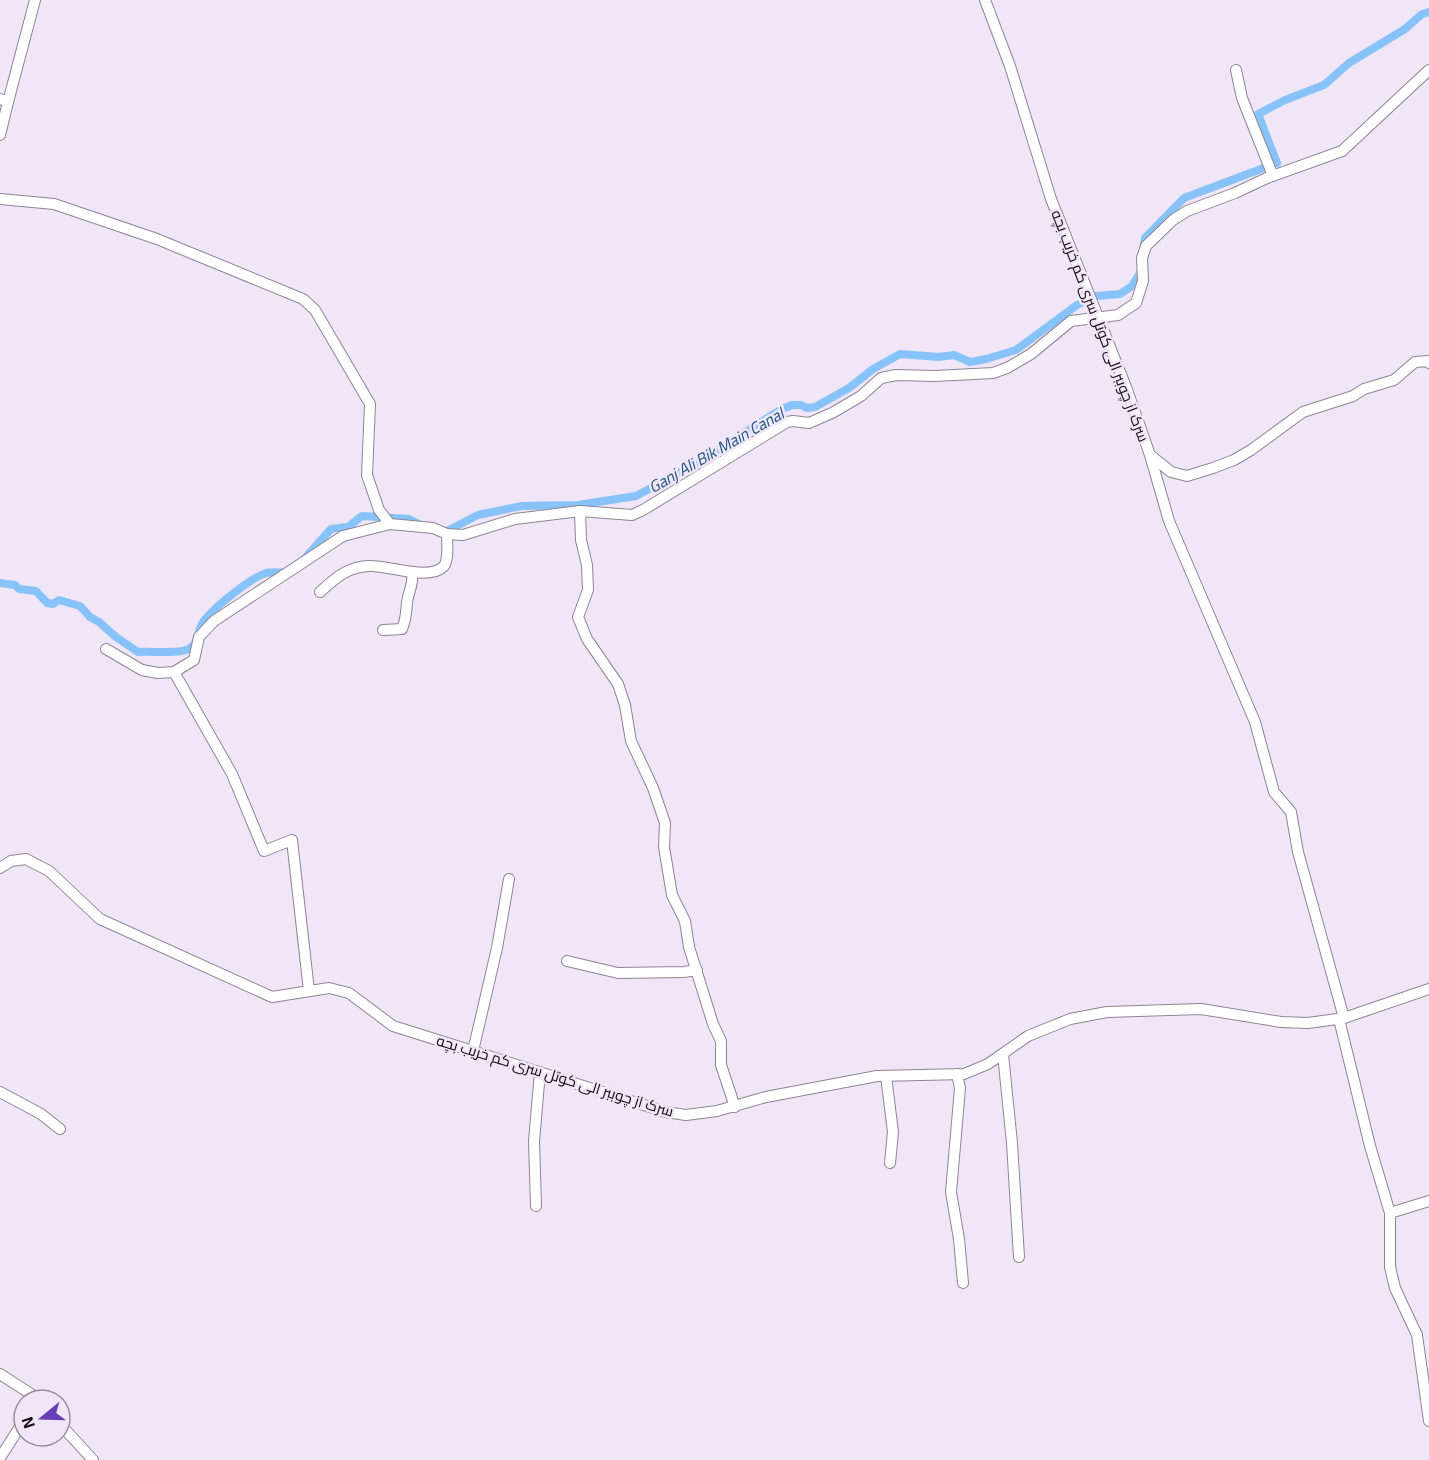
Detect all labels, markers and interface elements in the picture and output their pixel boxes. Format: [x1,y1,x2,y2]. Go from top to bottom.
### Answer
street label: سرک از چوببر الی کوتل سری کم خریب بچه [1043,205,1158,446]
water label: Ganj Ali Bik Main Canal [642,398,792,501]
street label: سرک از چوببر الی کوتل سری کم خریب بچه [433,1026,677,1125]
north arrow [12,1388,72,1448]
text: N [12,1413,44,1433]

